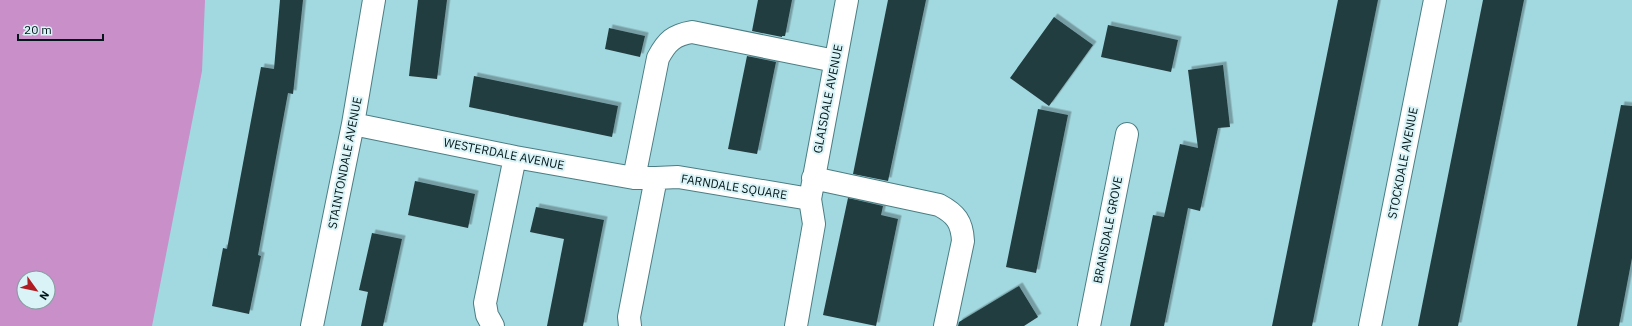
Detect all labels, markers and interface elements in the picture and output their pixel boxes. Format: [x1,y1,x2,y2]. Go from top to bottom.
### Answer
scale bar [18,16,103,42]
text: 20 m [24,22,52,37]
street label: GLAISDALE AVENUE [810,43,845,155]
street label: STAINTONDALE AVENUE [324,96,365,230]
street label: STOCKDALE AVENUE [1384,106,1421,220]
street label: WESTERDALE AVENUE [442,134,566,173]
street label: FARNDALE SQUARE [680,171,788,202]
street label: BRANSDALE GROVE [1090,175,1125,285]
north arrow [16,270,56,310]
text: N [36,288,52,303]

